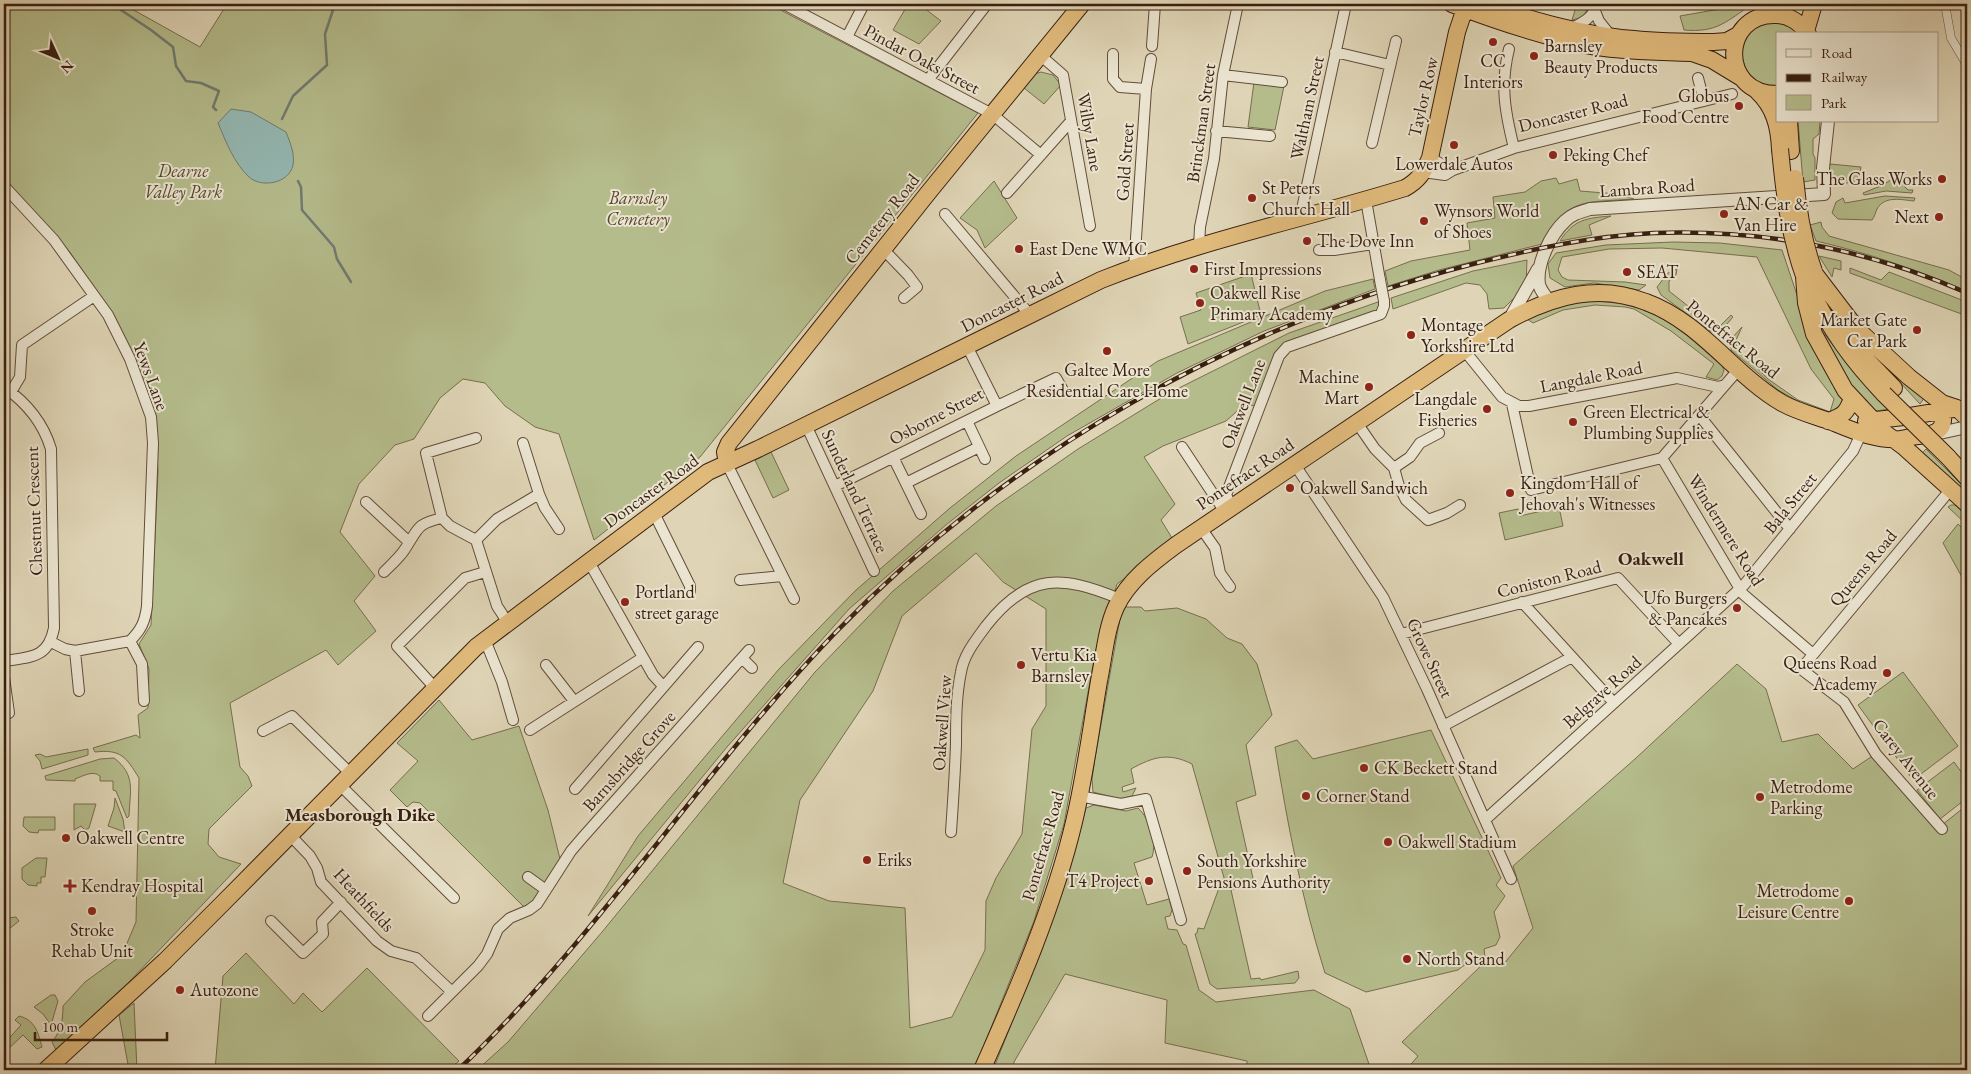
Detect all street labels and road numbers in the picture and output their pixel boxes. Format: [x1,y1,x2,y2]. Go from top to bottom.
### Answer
street label: Pindar Oaks Street [860,18,984,99]
street label: Waltham Street [1284,54,1329,162]
street label: Taylor Row [1402,54,1443,139]
street label: Brinckman Street [1181,62,1220,184]
street label: Doncaster Road [1516,88,1631,137]
street label: Wilby Lane [1072,91,1109,173]
street label: Gold Street [1110,122,1139,202]
street label: Cemetery Road [839,168,925,269]
street label: Lambra Road [1599,173,1696,202]
street label: Doncaster Road [957,265,1068,337]
street label: Pontefract Road [1682,294,1785,384]
street label: Yews Lane [128,338,175,413]
street label: Oakwell Lane [1215,355,1270,452]
street label: Langdale Road [1538,355,1645,398]
street label: Osborne Street [885,381,987,450]
street label: Sunderland Terrace [817,425,894,556]
street label: Pontefract Road [1191,432,1299,515]
street label: Chestnut Crescent [20,446,47,576]
street label: Doncaster Road [599,448,703,533]
street label: Bala Street [1758,467,1822,538]
street label: Windermere Road [1683,470,1770,591]
street label: Queens Road [1824,524,1902,611]
street label: Coniston Road [1494,554,1604,603]
street label: Grove Street [1402,614,1459,702]
street label: Belgrave Road [1557,650,1647,733]
street label: Oakwell View [927,674,956,772]
street label: Barnsbridge Grove [577,705,680,816]
street label: Carey Avenue [1868,714,1945,804]
street label: Pontefract Road [1016,787,1069,903]
street label: Heathfields [329,863,400,937]

